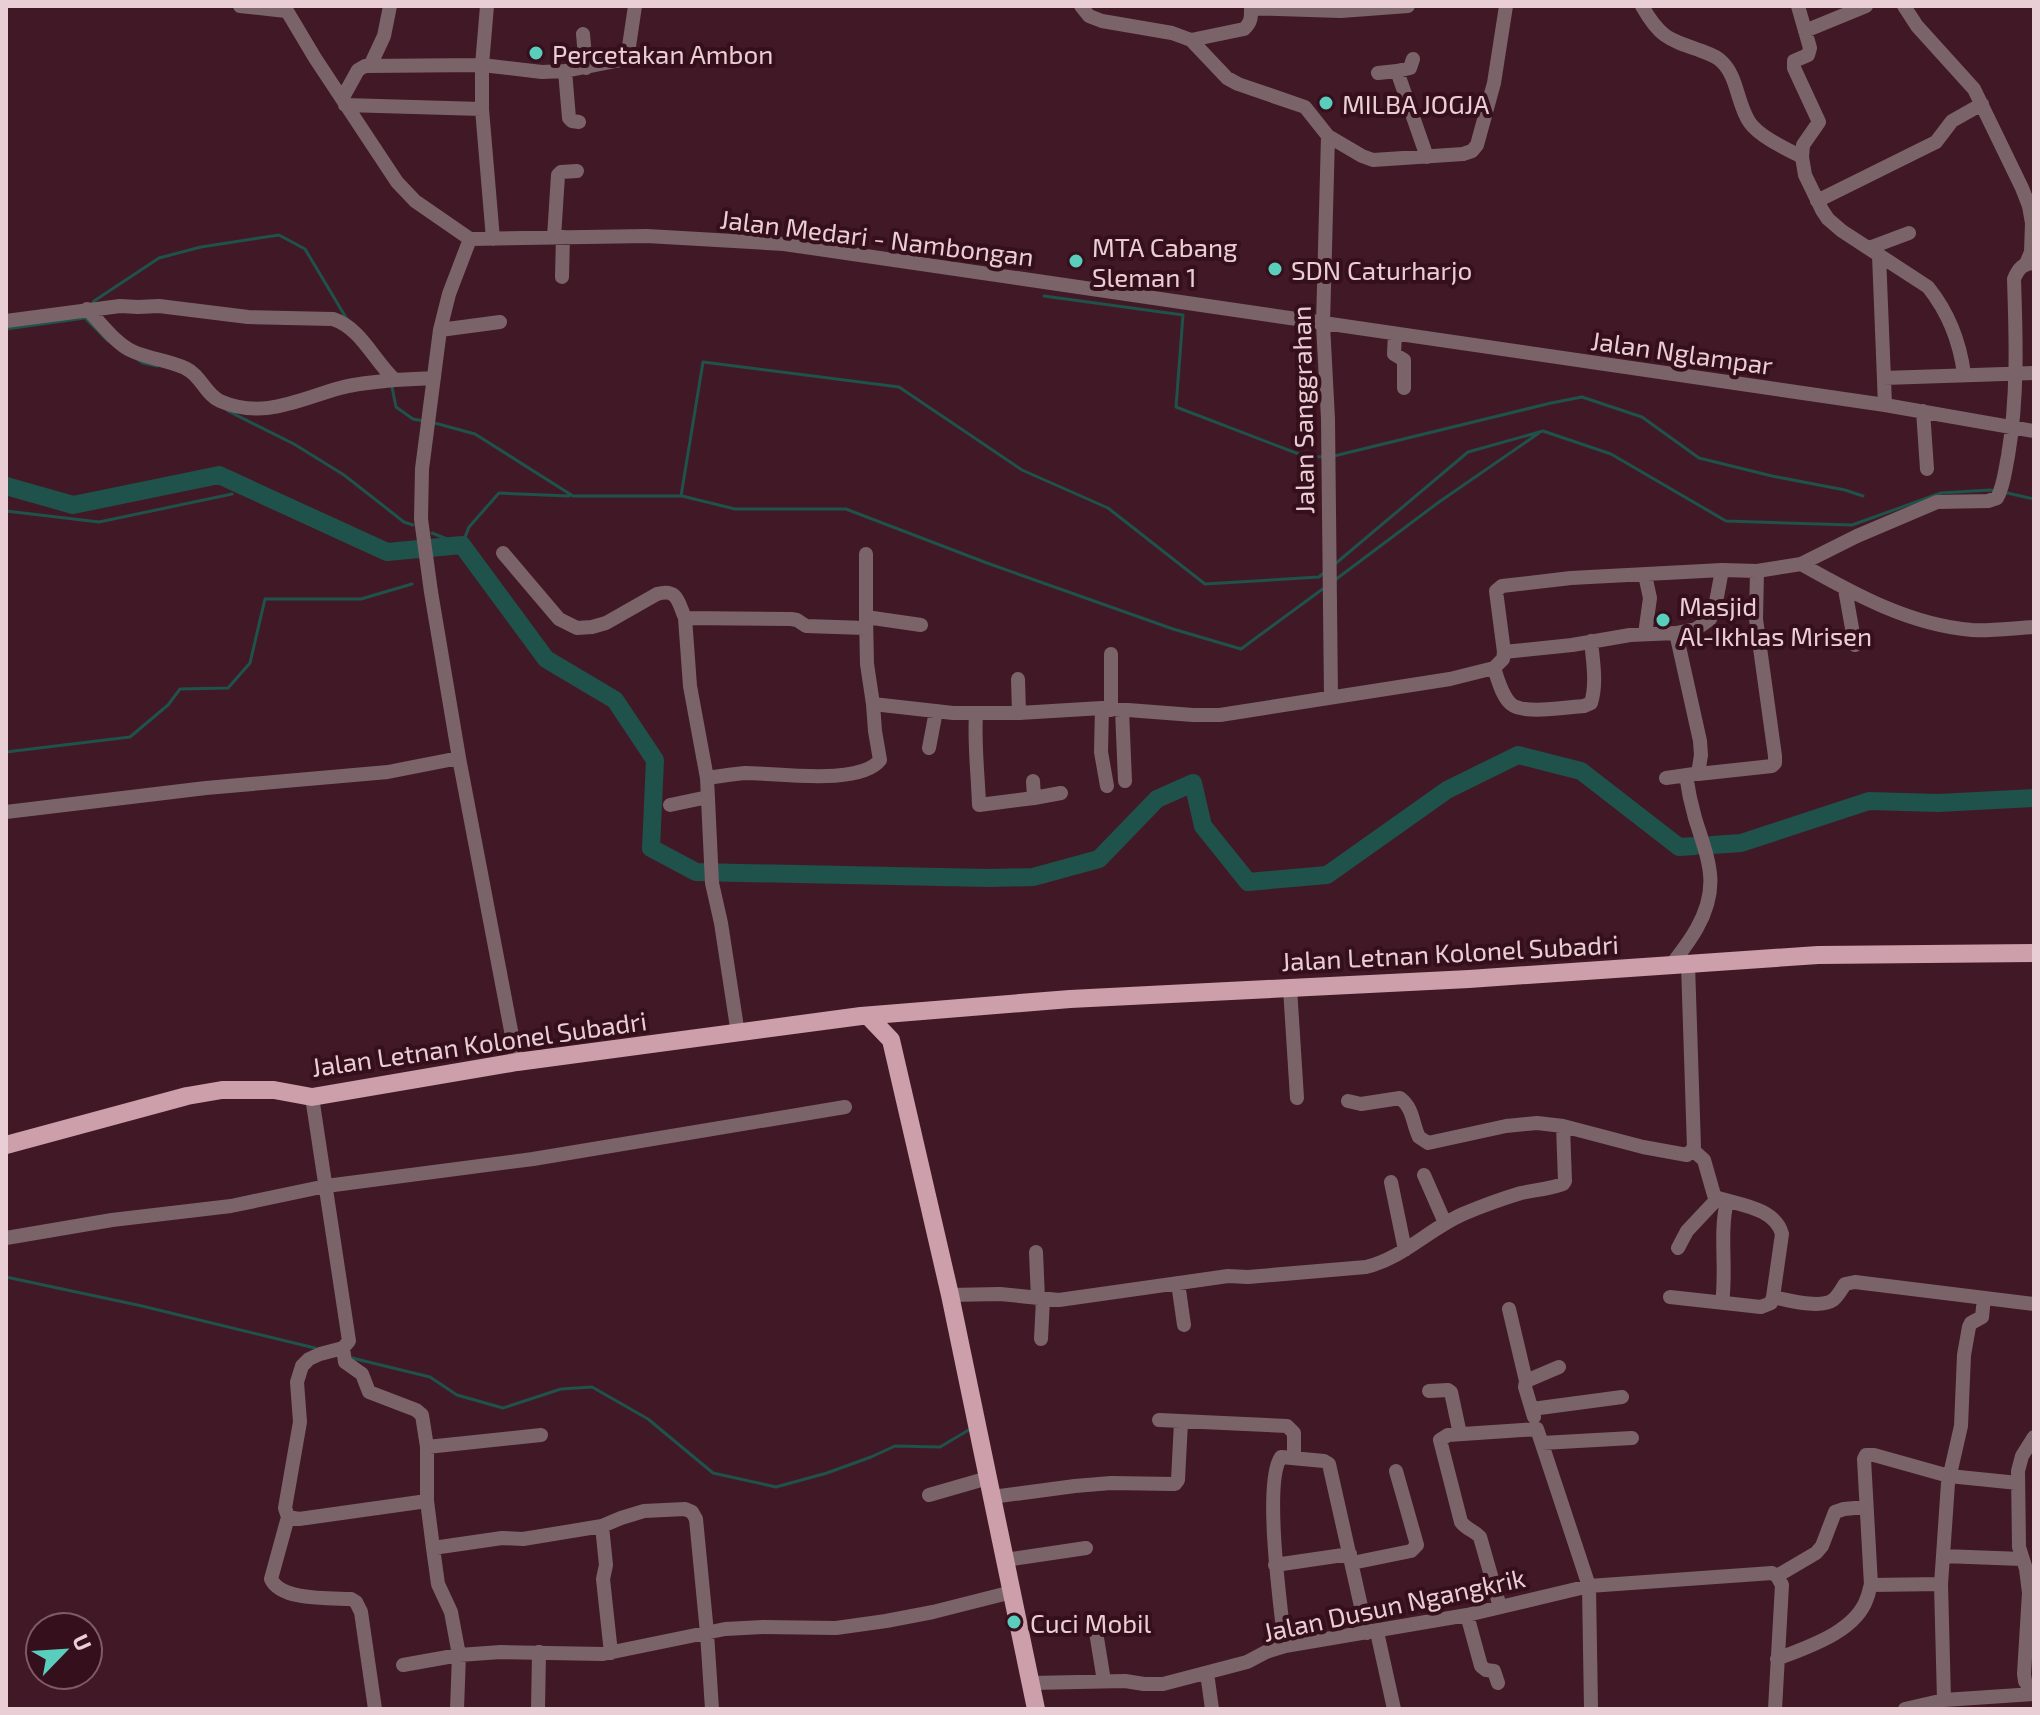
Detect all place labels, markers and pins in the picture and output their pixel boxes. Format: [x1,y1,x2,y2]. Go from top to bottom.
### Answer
place label: Percetakan Ambon [552,38,773,69]
marker: Percetakan Ambon [527,44,545,62]
place label: MILBA JOGJA [1342,88,1489,119]
marker: MILBA JOGJA [1317,94,1335,112]
place label: MTA Cabang Sleman 1 [1092,231,1238,292]
marker: MTA Cabang Sleman 1 [1067,252,1085,270]
place label: SDN Caturharjo [1291,254,1472,285]
marker: SDN Caturharjo [1266,260,1284,278]
place label: Masjid Al-Ikhlas Mrisen [1679,590,1872,651]
marker: Masjid Al-Ikhlas Mrisen [1654,611,1672,629]
place label: Cuci Mobil [1030,1607,1151,1638]
marker: Cuci Mobil [1005,1613,1023,1631]

